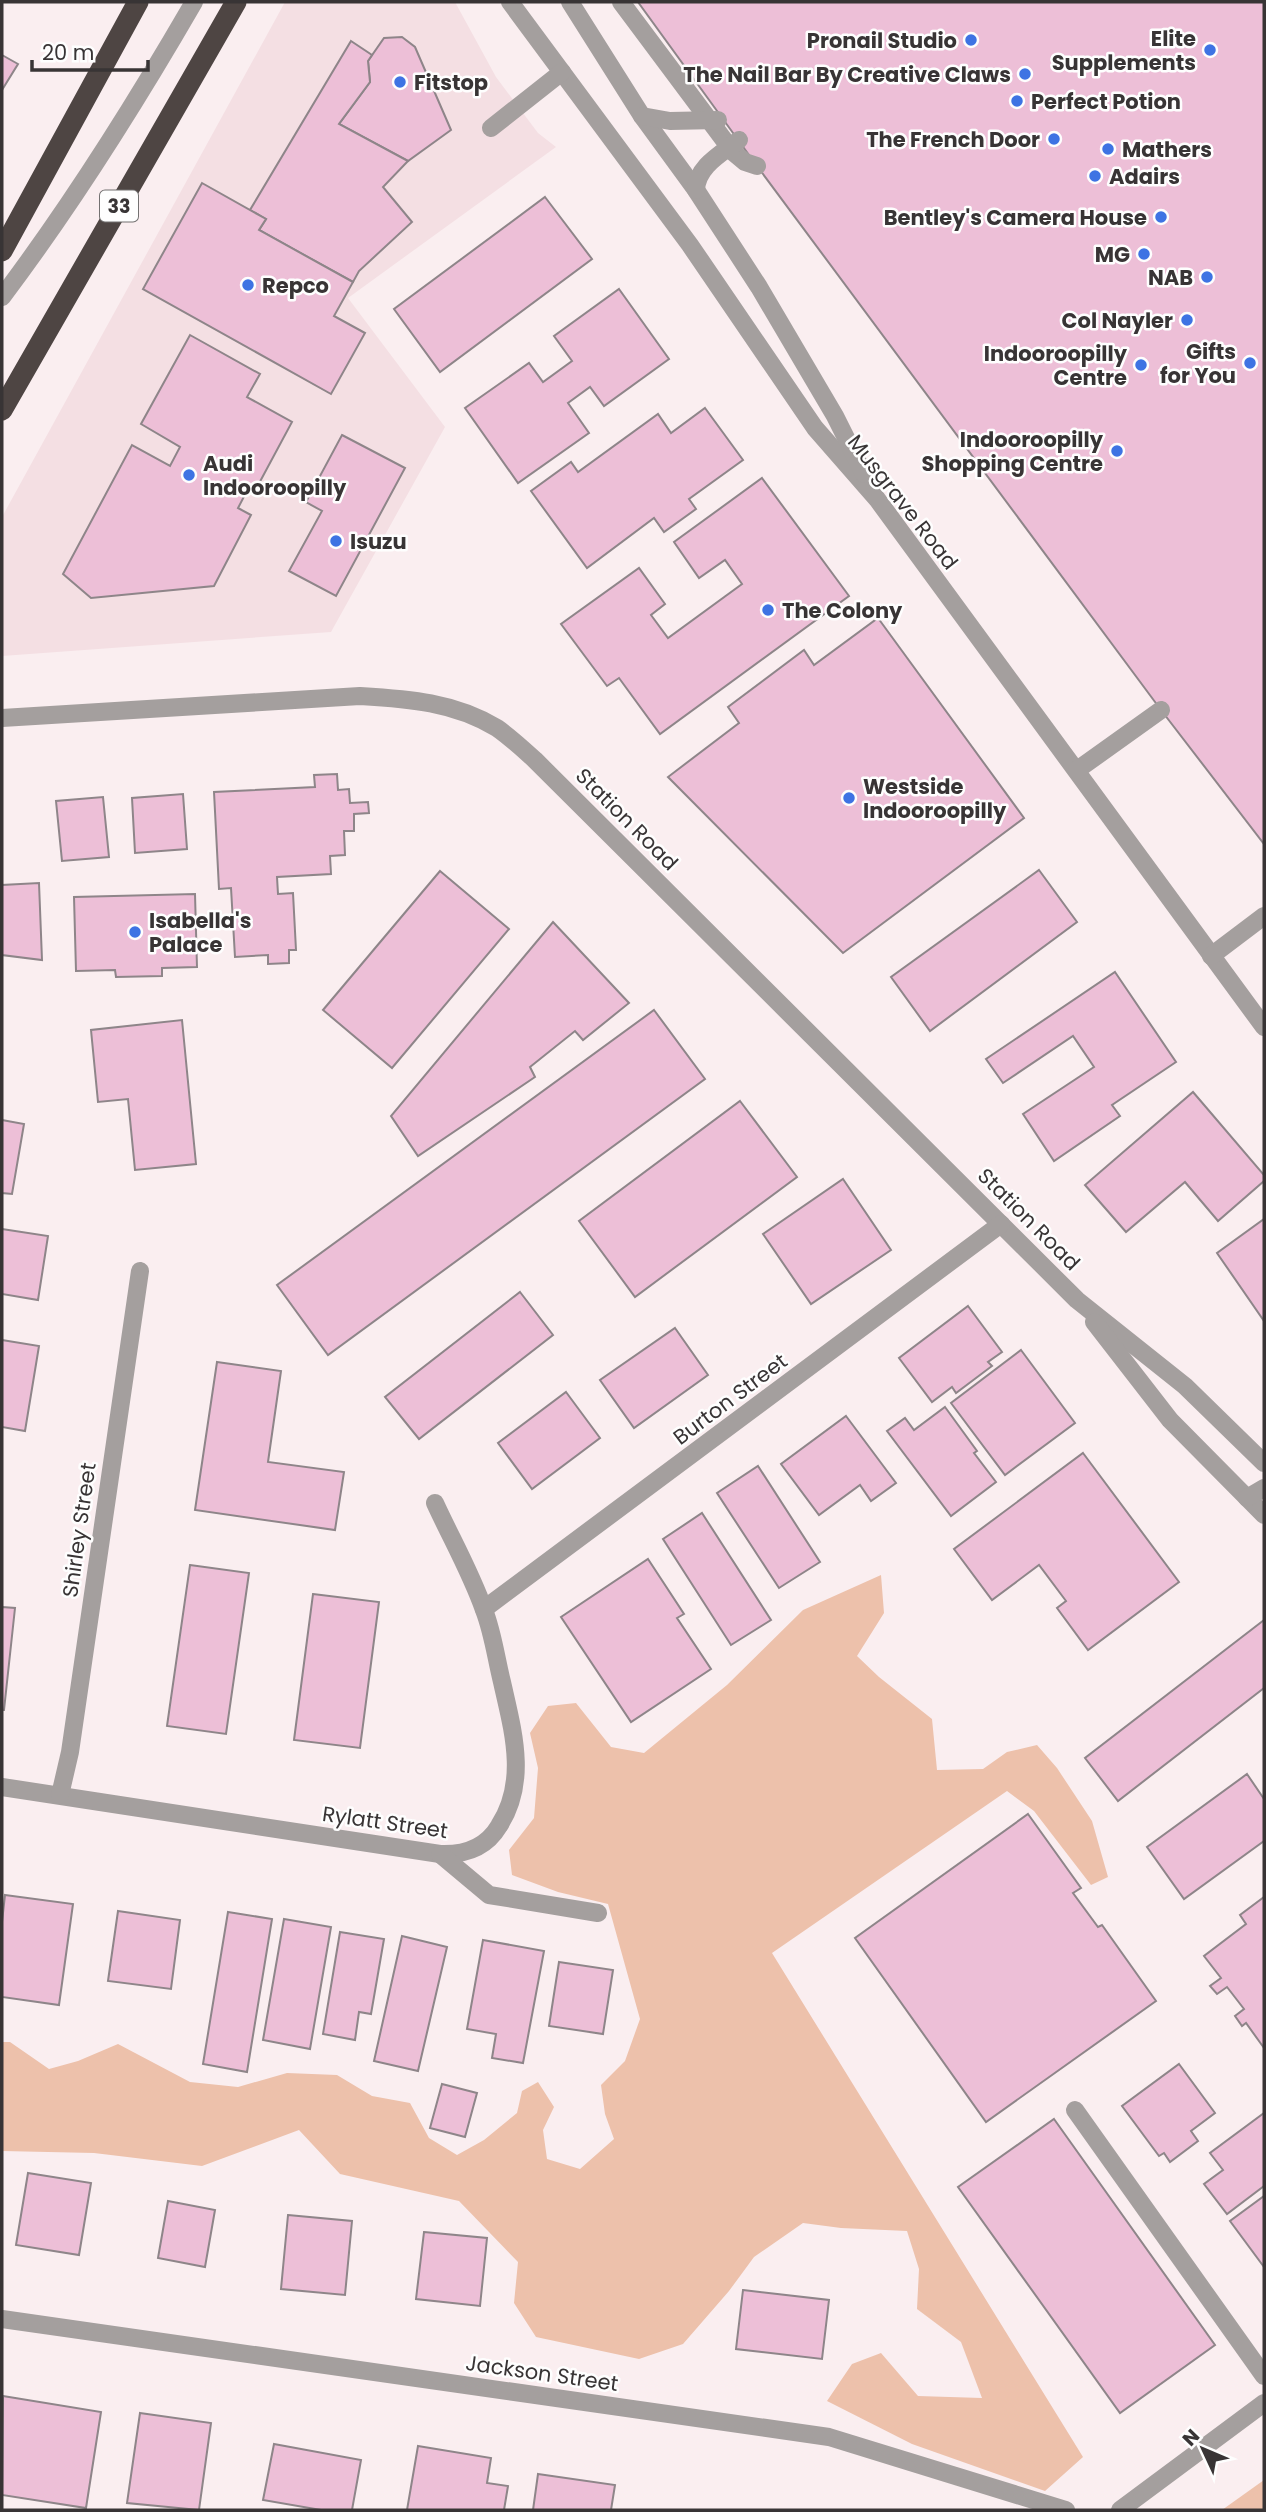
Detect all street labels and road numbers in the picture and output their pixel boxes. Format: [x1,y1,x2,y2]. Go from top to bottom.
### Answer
road number: 33 [100,190,138,222]
street label: Musgrave Road [841,429,965,575]
street label: Station Road [569,761,685,877]
street label: Station Road [971,1161,1087,1277]
street label: Burton Street [667,1347,793,1451]
street label: Shirley Street [55,1461,103,1599]
street label: Rylatt Street [320,1799,450,1845]
street label: Jackson Street [464,2348,620,2398]

